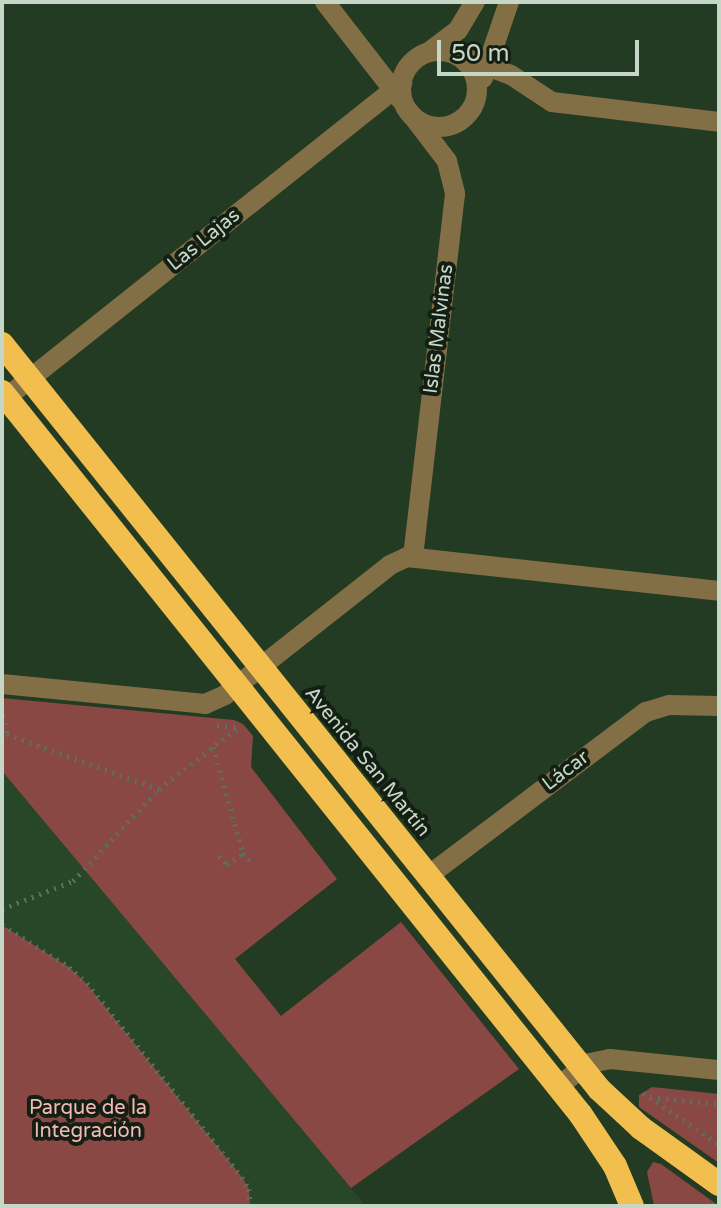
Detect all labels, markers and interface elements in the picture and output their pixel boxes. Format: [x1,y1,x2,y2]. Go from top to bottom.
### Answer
scale bar [441,24,643,74]
text: 50 m [451,39,509,68]
street label: Las Lajas [163,204,245,276]
street label: Islas Malvinas [419,263,459,395]
street label: Avenida San Martín [299,682,435,842]
street label: Lácar [538,746,594,796]
park label: Parque de la Integración [29,1096,147,1143]

